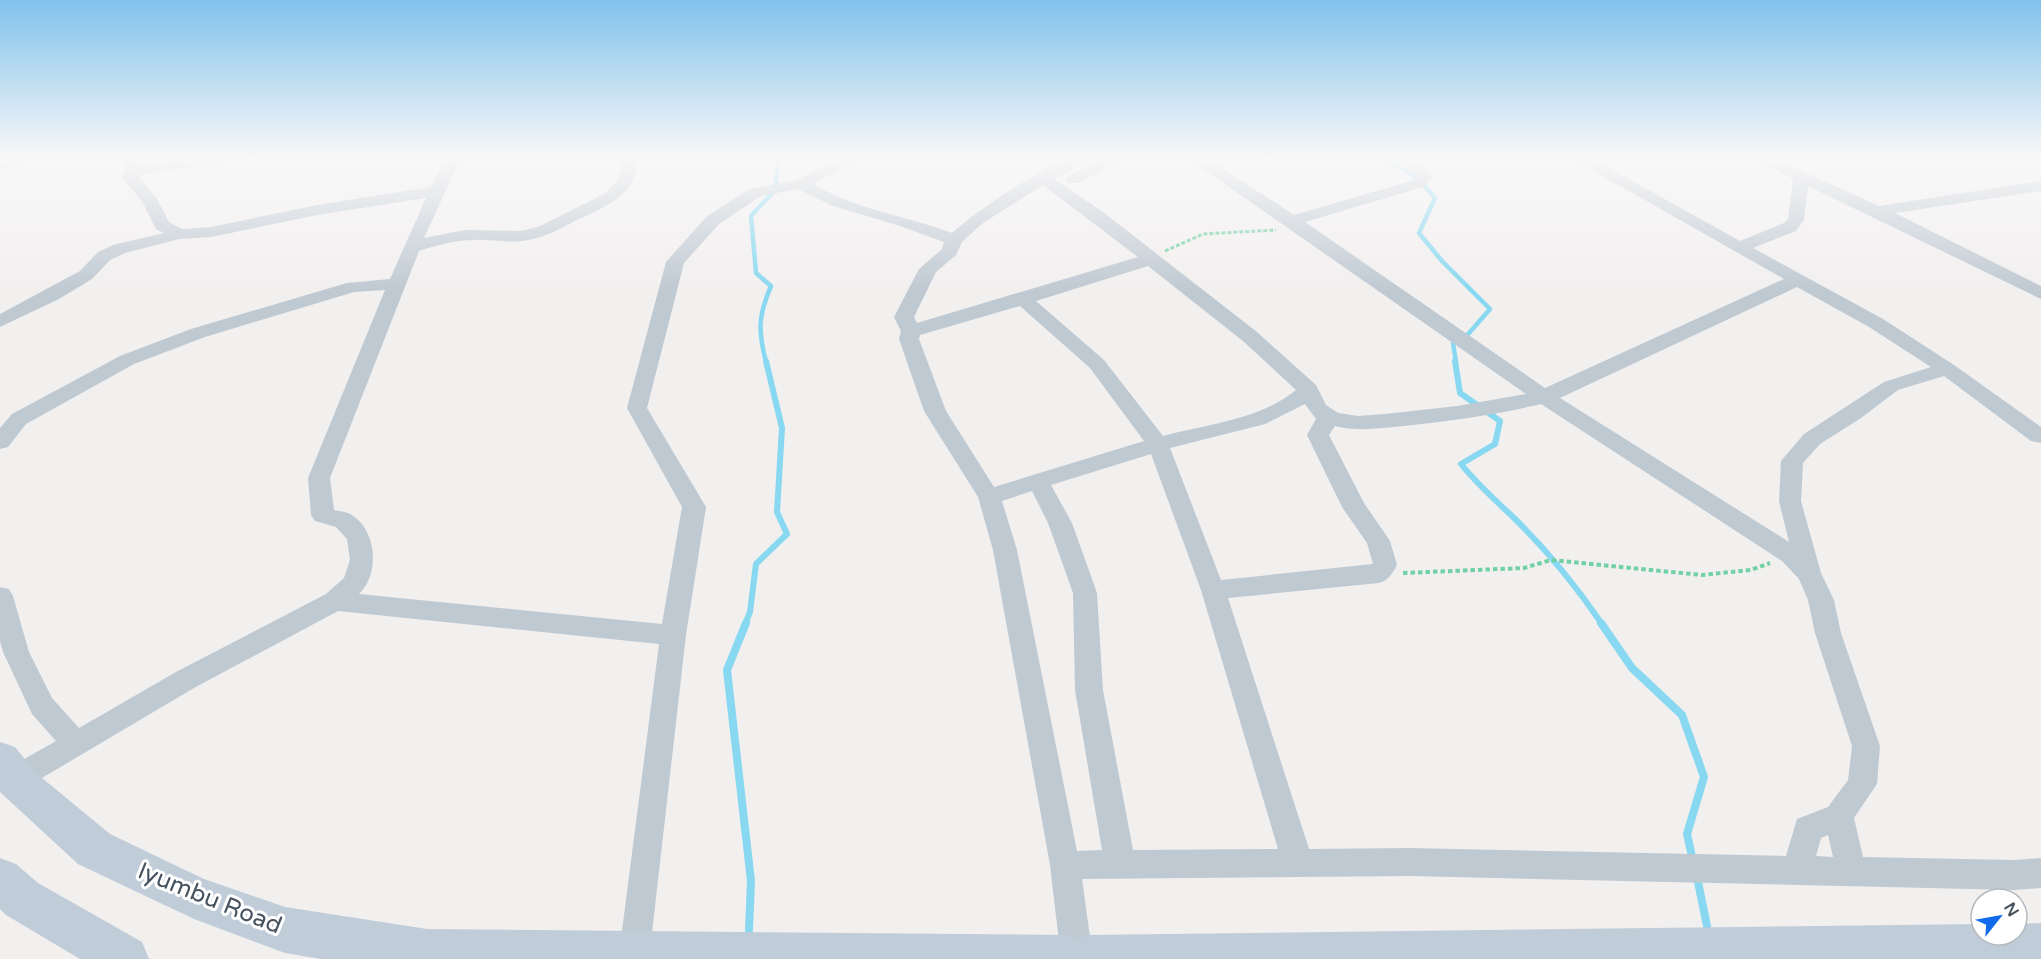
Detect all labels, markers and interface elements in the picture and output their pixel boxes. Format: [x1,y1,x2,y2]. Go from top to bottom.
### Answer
street label: Iyumbu Road [134,856,286,940]
north arrow [1969,887,2029,947]
text: N [1999,899,2023,920]

